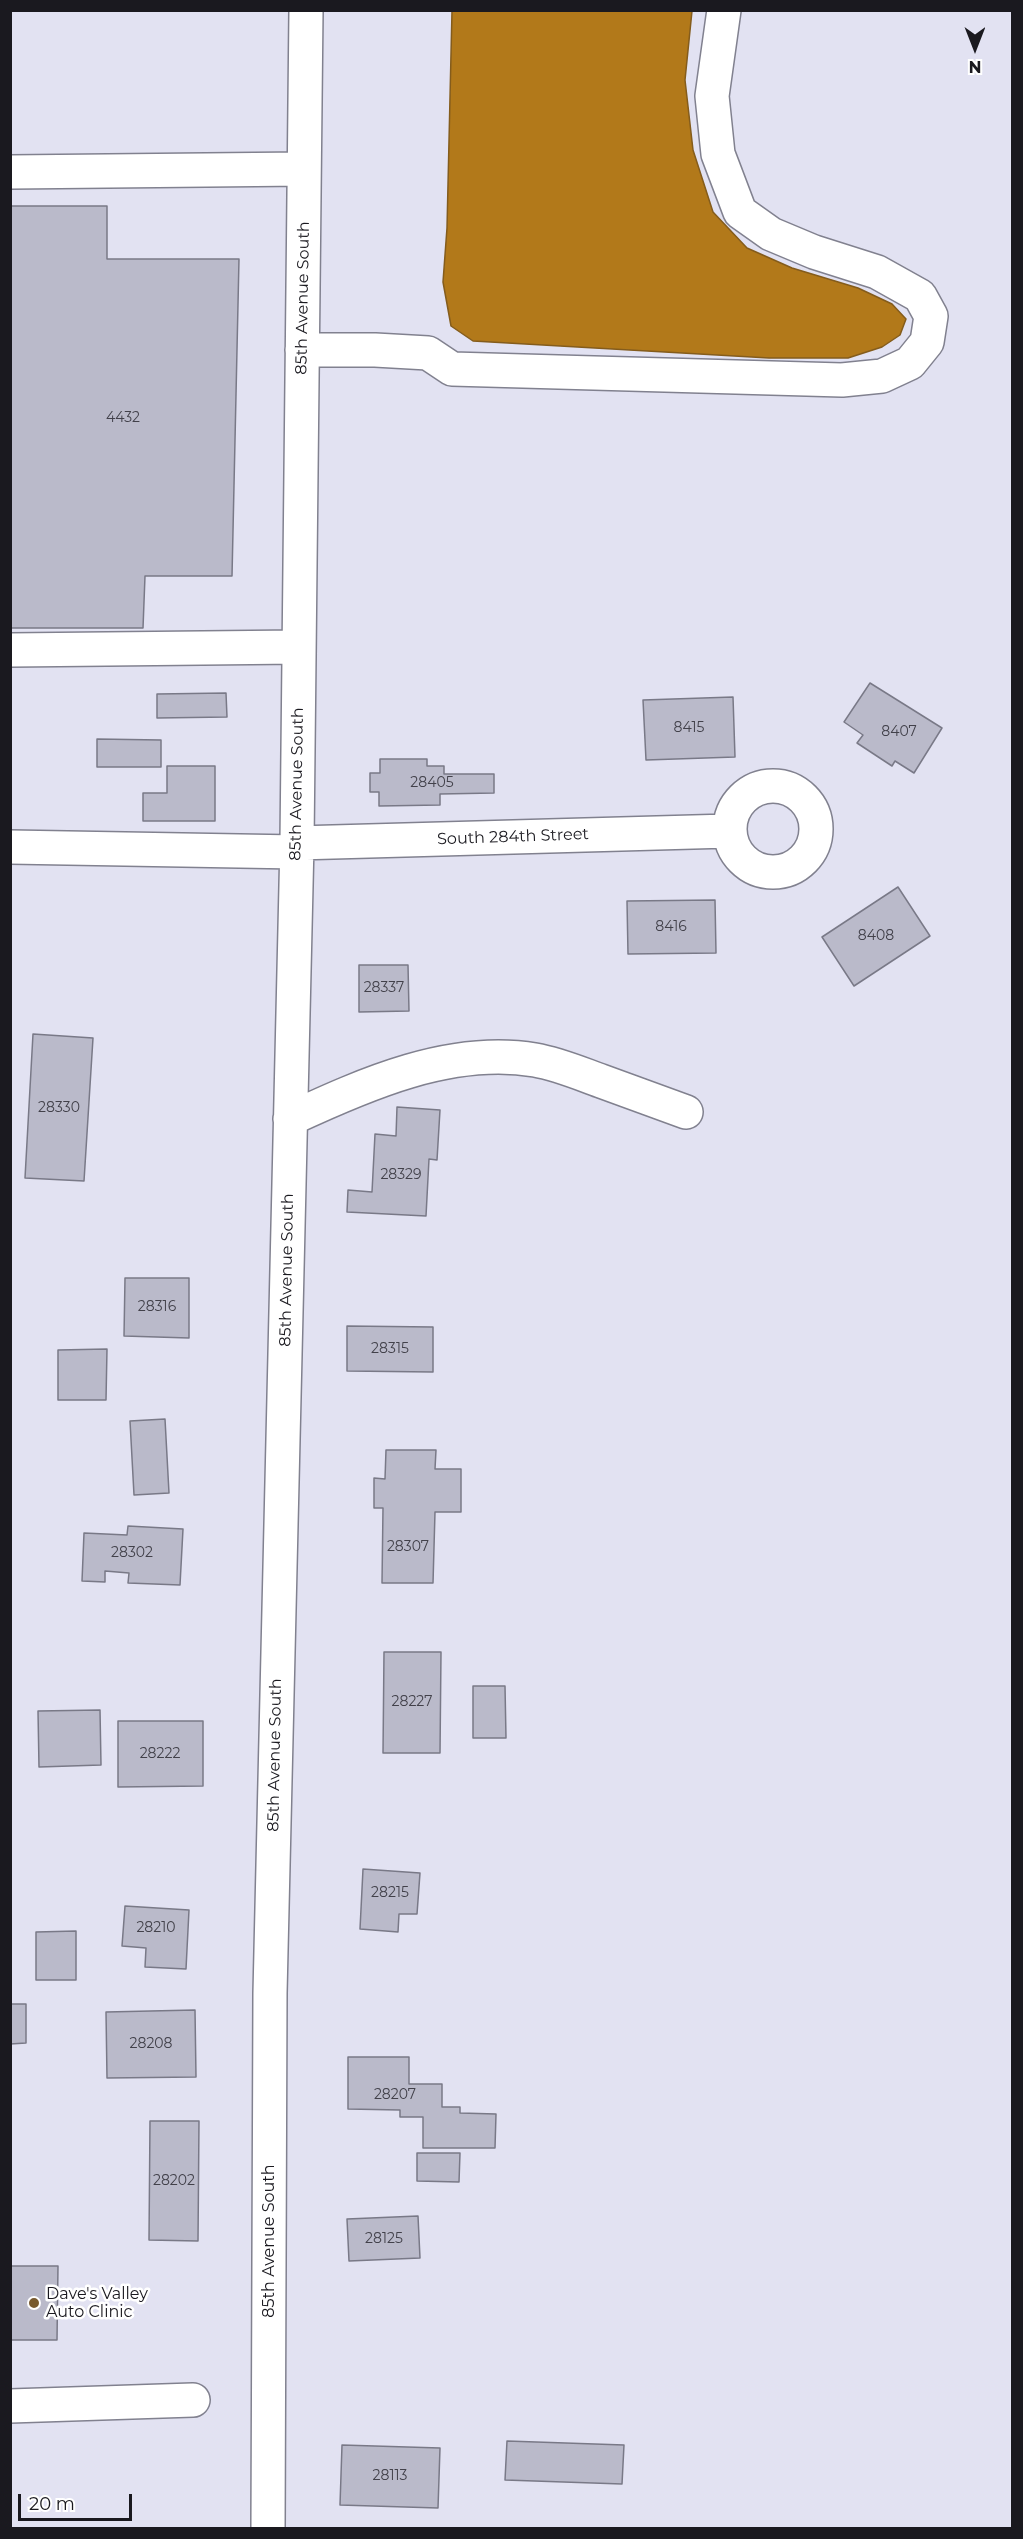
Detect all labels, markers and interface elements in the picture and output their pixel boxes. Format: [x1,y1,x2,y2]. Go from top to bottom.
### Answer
north arrow [945,18,1005,78]
text: N [969,57,981,76]
street label: 85th Avenue South [292,221,314,375]
house number: 4432 [106,410,140,426]
street label: 85th Avenue South [286,707,308,861]
house number: 8415 [674,720,704,736]
house number: 8407 [881,724,917,740]
house number: 28405 [410,775,454,791]
street label: South 284th Street [437,825,589,849]
house number: 8416 [655,919,687,935]
house number: 8408 [858,928,894,944]
house number: 28337 [364,980,404,996]
house number: 28330 [38,1100,80,1116]
house number: 28329 [380,1167,422,1183]
street label: 85th Avenue South [276,1193,298,1347]
house number: 28316 [138,1299,176,1315]
house number: 28315 [371,1341,409,1357]
house number: 28307 [387,1539,429,1555]
house number: 28302 [111,1545,153,1561]
street label: 85th Avenue South [264,1678,286,1832]
house number: 28227 [391,1694,433,1710]
house number: 28222 [140,1746,180,1762]
house number: 28215 [371,1885,409,1901]
house number: 28210 [136,1920,176,1936]
house number: 28208 [129,2036,173,2052]
house number: 28207 [374,2087,416,2103]
street label: 85th Avenue South [259,2164,279,2318]
house number: 28202 [153,2173,195,2189]
house number: 28125 [365,2231,403,2247]
place label: Dave's Valley Auto Clinic [46,2284,148,2322]
marker: Dave's Valley Auto Clinic [27,2296,41,2310]
house number: 28113 [373,2468,407,2484]
scale bar [21,2482,135,2520]
text: 20 m [29,2493,75,2515]

